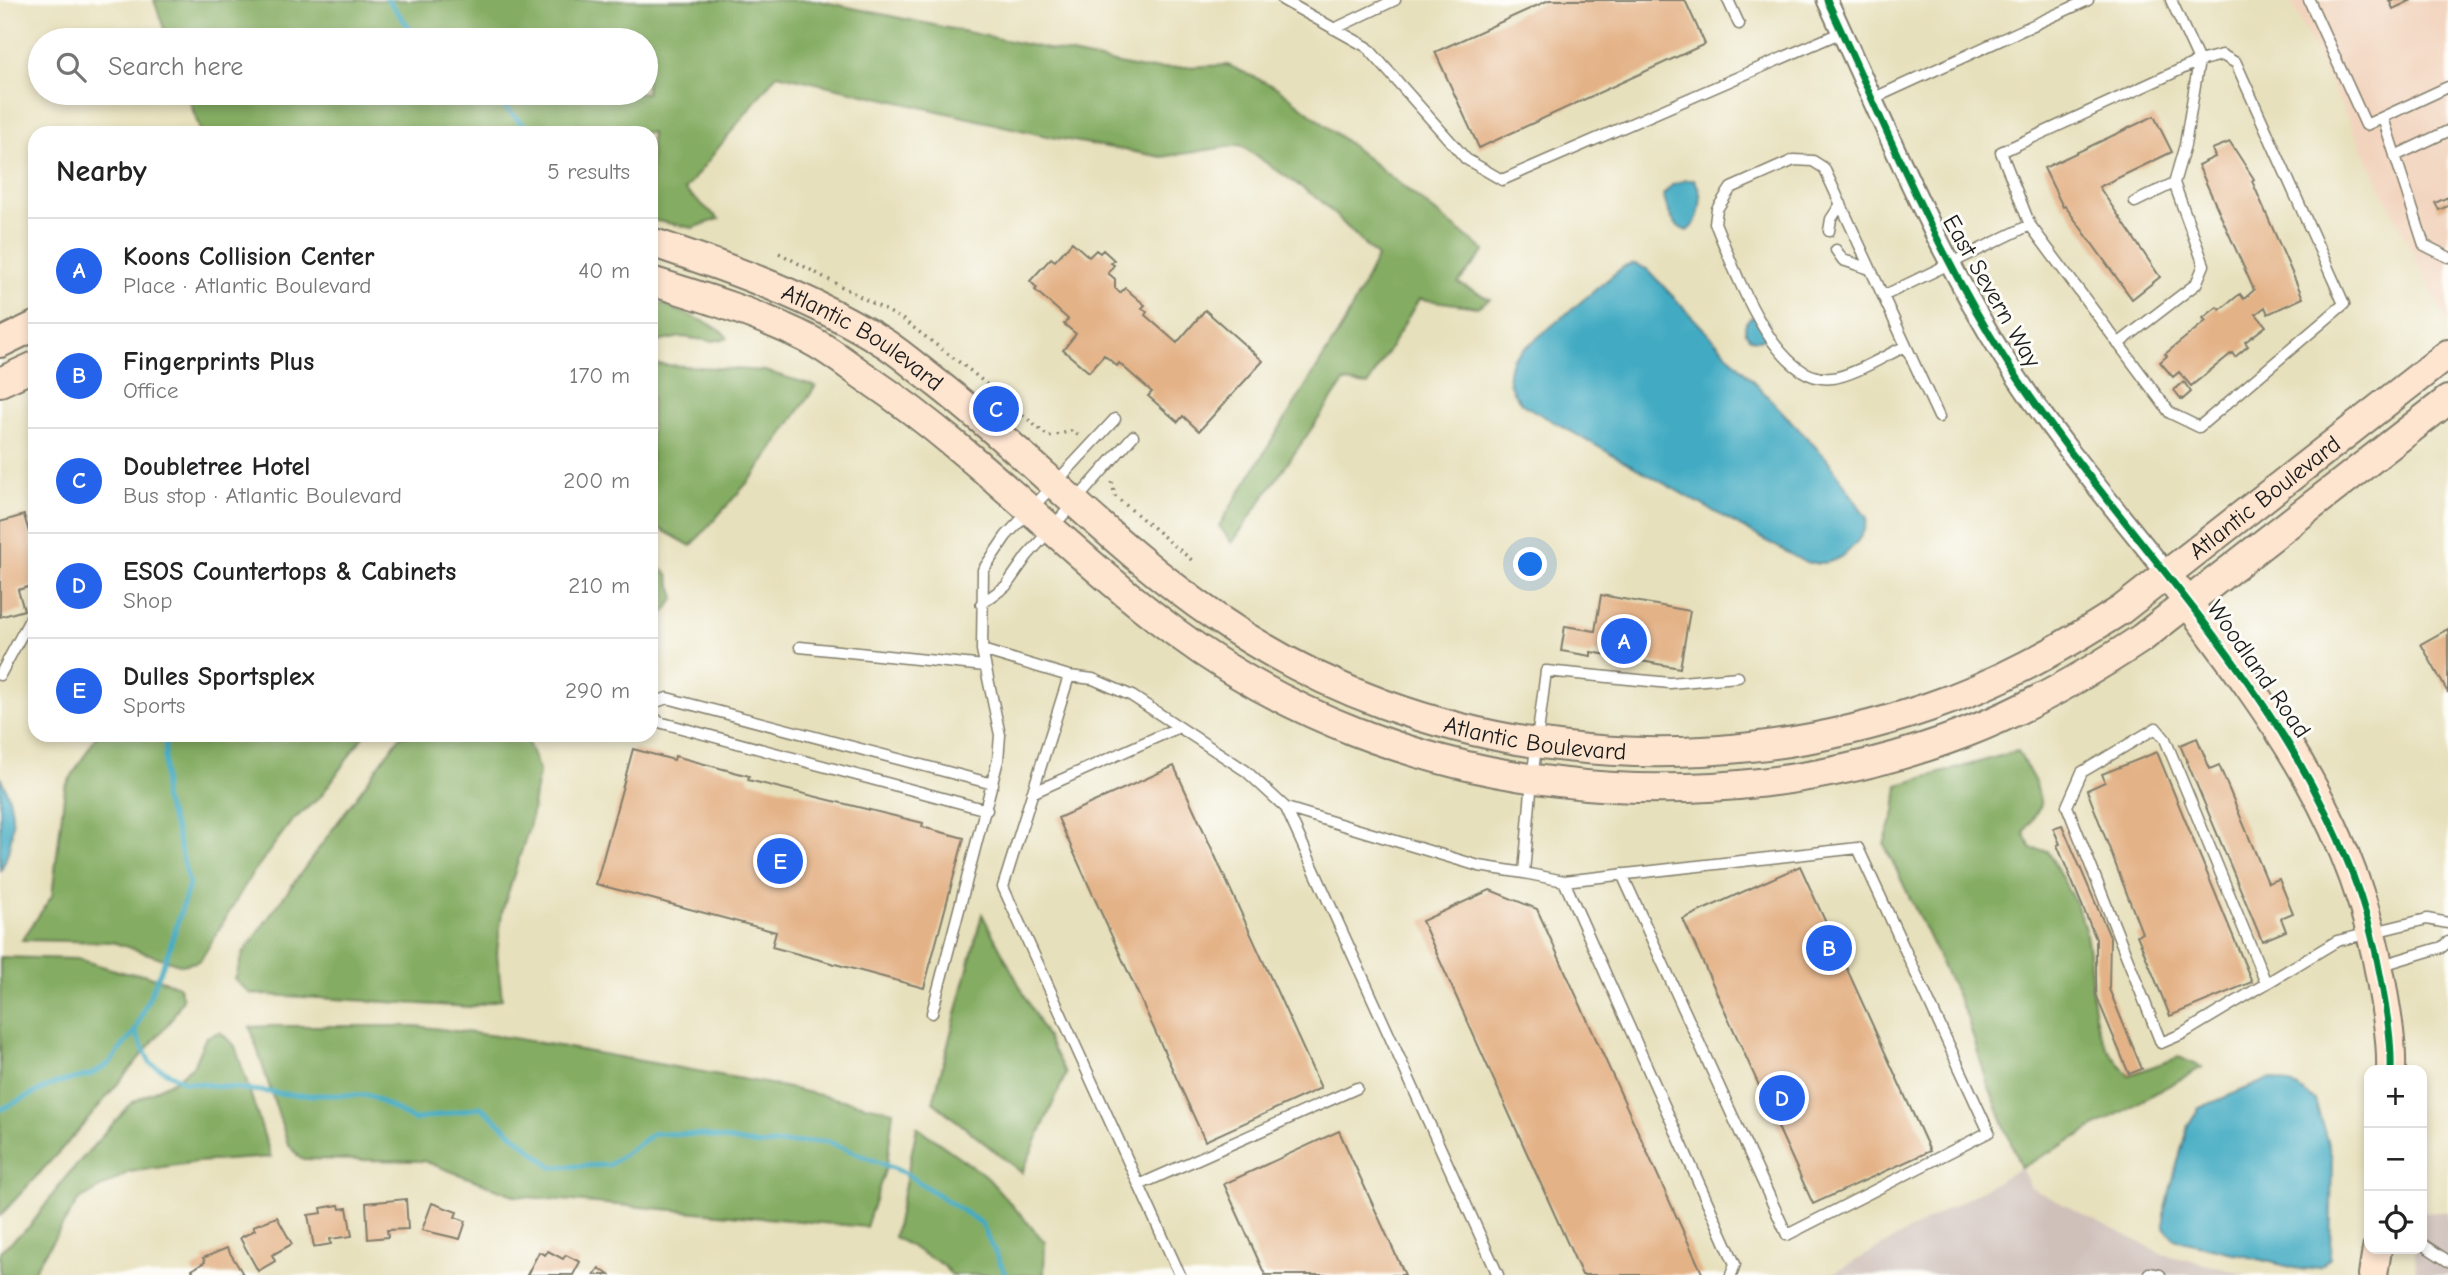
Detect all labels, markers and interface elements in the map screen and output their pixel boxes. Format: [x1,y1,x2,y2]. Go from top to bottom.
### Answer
search box [28,28,658,105]
icon: search [52,48,90,86]
text: Search here [108,52,243,82]
text: Nearby [56,154,147,189]
text: 5 results [547,158,630,185]
street label: East Severn Way [1937,210,2047,373]
text: Koons Collision Center [123,242,374,272]
text: A [73,257,85,284]
text: 40 m [578,257,630,284]
text: Place · Atlantic Boulevard [123,272,371,299]
street label: Atlantic Boulevard [778,278,949,397]
text: Fingerprints Plus [123,347,314,377]
text: B [72,362,86,389]
text: 170 m [569,362,630,389]
text: Office [123,377,178,404]
pin: C [973,383,1019,435]
street label: Atlantic Boulevard [2184,430,2346,565]
text: Doubletree Hotel [123,452,310,482]
text: C [72,467,86,494]
text: 200 m [563,467,630,494]
text: Bus stop · Atlantic Boulevard [123,482,402,509]
your location [1513,547,1547,581]
text: ESOS Countertops & Cabinets [123,557,456,587]
text: D [72,572,86,599]
text: 210 m [568,572,630,599]
text: Shop [123,587,172,614]
street label: Woodland Road [2201,595,2317,743]
pin: A [1601,615,1647,667]
text: Dulles Sportsplex [123,662,314,692]
text: E [72,677,86,704]
text: 290 m [565,677,630,704]
text: Sports [123,692,185,719]
street label: Atlantic Boulevard [1441,710,1627,766]
pin: E [757,835,803,887]
pin: B [1806,922,1852,974]
map controls [2364,1065,2427,1254]
button: + [2364,1065,2427,1128]
pin: D [1759,1072,1805,1124]
button: − [2364,1128,2427,1191]
button: locate [2364,1191,2427,1254]

